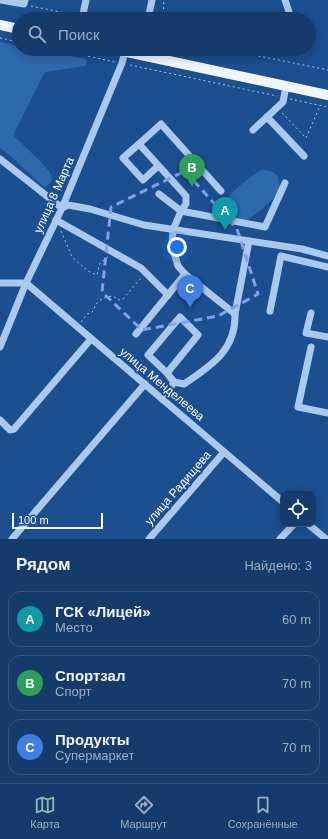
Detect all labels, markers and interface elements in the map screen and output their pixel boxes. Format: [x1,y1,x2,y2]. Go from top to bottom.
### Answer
search box [12,12,316,56]
icon: search [26,23,48,45]
text: Поиск [58,26,100,43]
pin: B [179,154,205,187]
street label: улица 8 Марта [31,155,77,235]
pin: A [212,197,238,230]
your location [167,237,187,257]
pin: C [177,275,203,308]
street label: улица Менделеева [117,344,207,424]
street label: улица Радищева [142,448,214,528]
map controls [280,491,316,527]
button: locate [280,491,316,527]
scale bar [12,511,103,530]
text: 100 m [18,514,49,526]
text: Рядом [16,555,71,574]
text: Найдено: 3 [244,558,312,573]
text: ГСК «Лицей» [55,603,151,620]
text: A [25,612,35,627]
text: 60 m [282,612,311,627]
text: Место [55,620,93,635]
text: Спортзал [55,667,126,684]
text: B [25,676,35,691]
text: 70 m [282,676,311,691]
text: Спорт [55,684,92,699]
text: Продукты [55,731,130,748]
text: C [25,740,35,755]
text: 70 m [282,740,311,755]
text: Супермаркет [55,748,134,763]
tab: Карта [30,794,60,830]
tab: Маршрут [120,794,167,830]
tab: Сохранённые [228,794,298,830]

